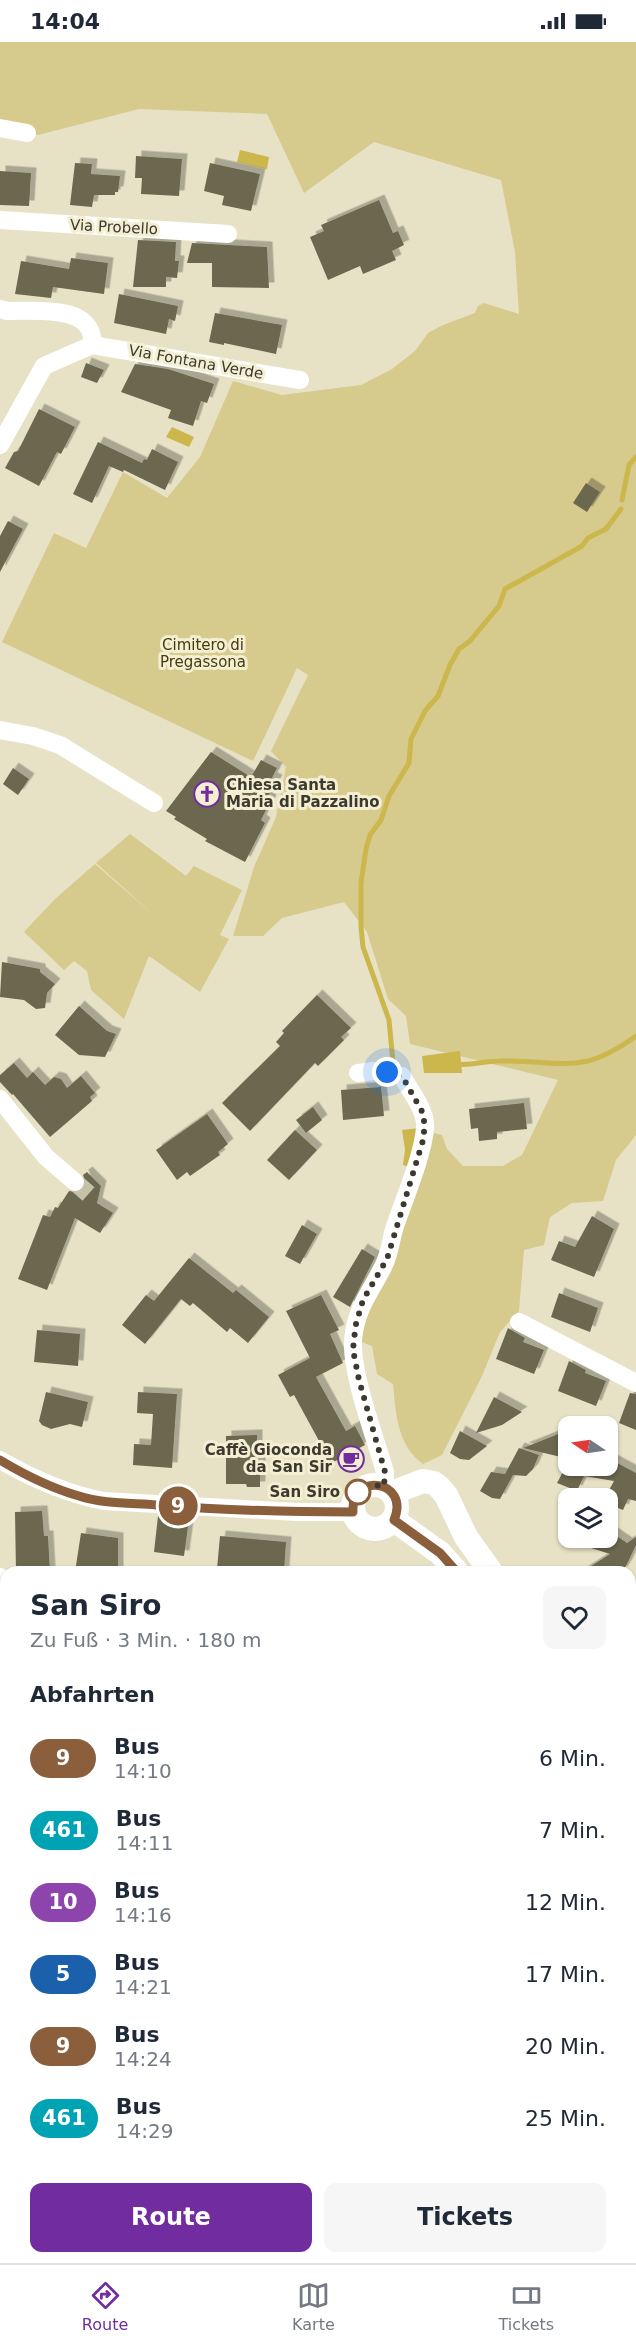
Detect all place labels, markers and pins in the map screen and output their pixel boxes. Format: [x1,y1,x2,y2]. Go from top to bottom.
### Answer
place label: Chiesa Santa Maria di Pazzalino [226,776,380,811]
church icon: Chiesa Santa Maria di Pazzalino [192,779,222,809]
place label: Caffè Gioconda da San Sir [205,1441,333,1476]
cafe icon: Caffè Gioconda da San Sir [336,1444,366,1474]
marker: San Siro [345,1479,371,1505]
place label: San Siro [270,1483,340,1501]

